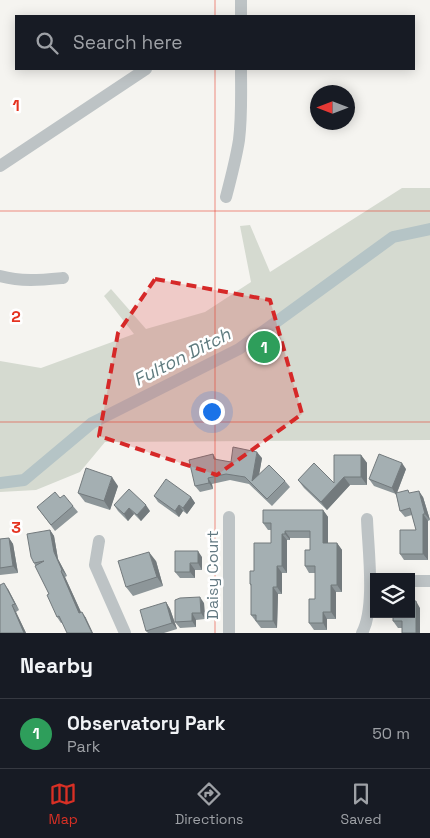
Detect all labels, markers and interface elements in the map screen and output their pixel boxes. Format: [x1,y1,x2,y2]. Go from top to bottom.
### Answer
search box [15,15,415,70]
icon: search [33,29,61,57]
text: Search here [73,30,183,55]
north arrow [310,85,355,130]
text: 1 [12,95,20,116]
text: 2 [11,306,21,327]
water label: Fulton Ditch [129,322,235,391]
pin: 1 [248,328,280,366]
your location [199,399,225,425]
text: 3 [11,517,21,538]
street label: Daisy Court [202,530,223,620]
map controls [370,573,415,618]
button: layers [370,573,415,618]
text: Nearby [20,652,93,679]
text: Observatory Park [67,711,225,736]
text: 1 [32,723,40,744]
text: 50 m [372,723,410,744]
text: Park [67,736,100,757]
tab: Map [49,780,78,828]
tab: Directions [175,780,243,828]
tab: Saved [341,780,381,828]

